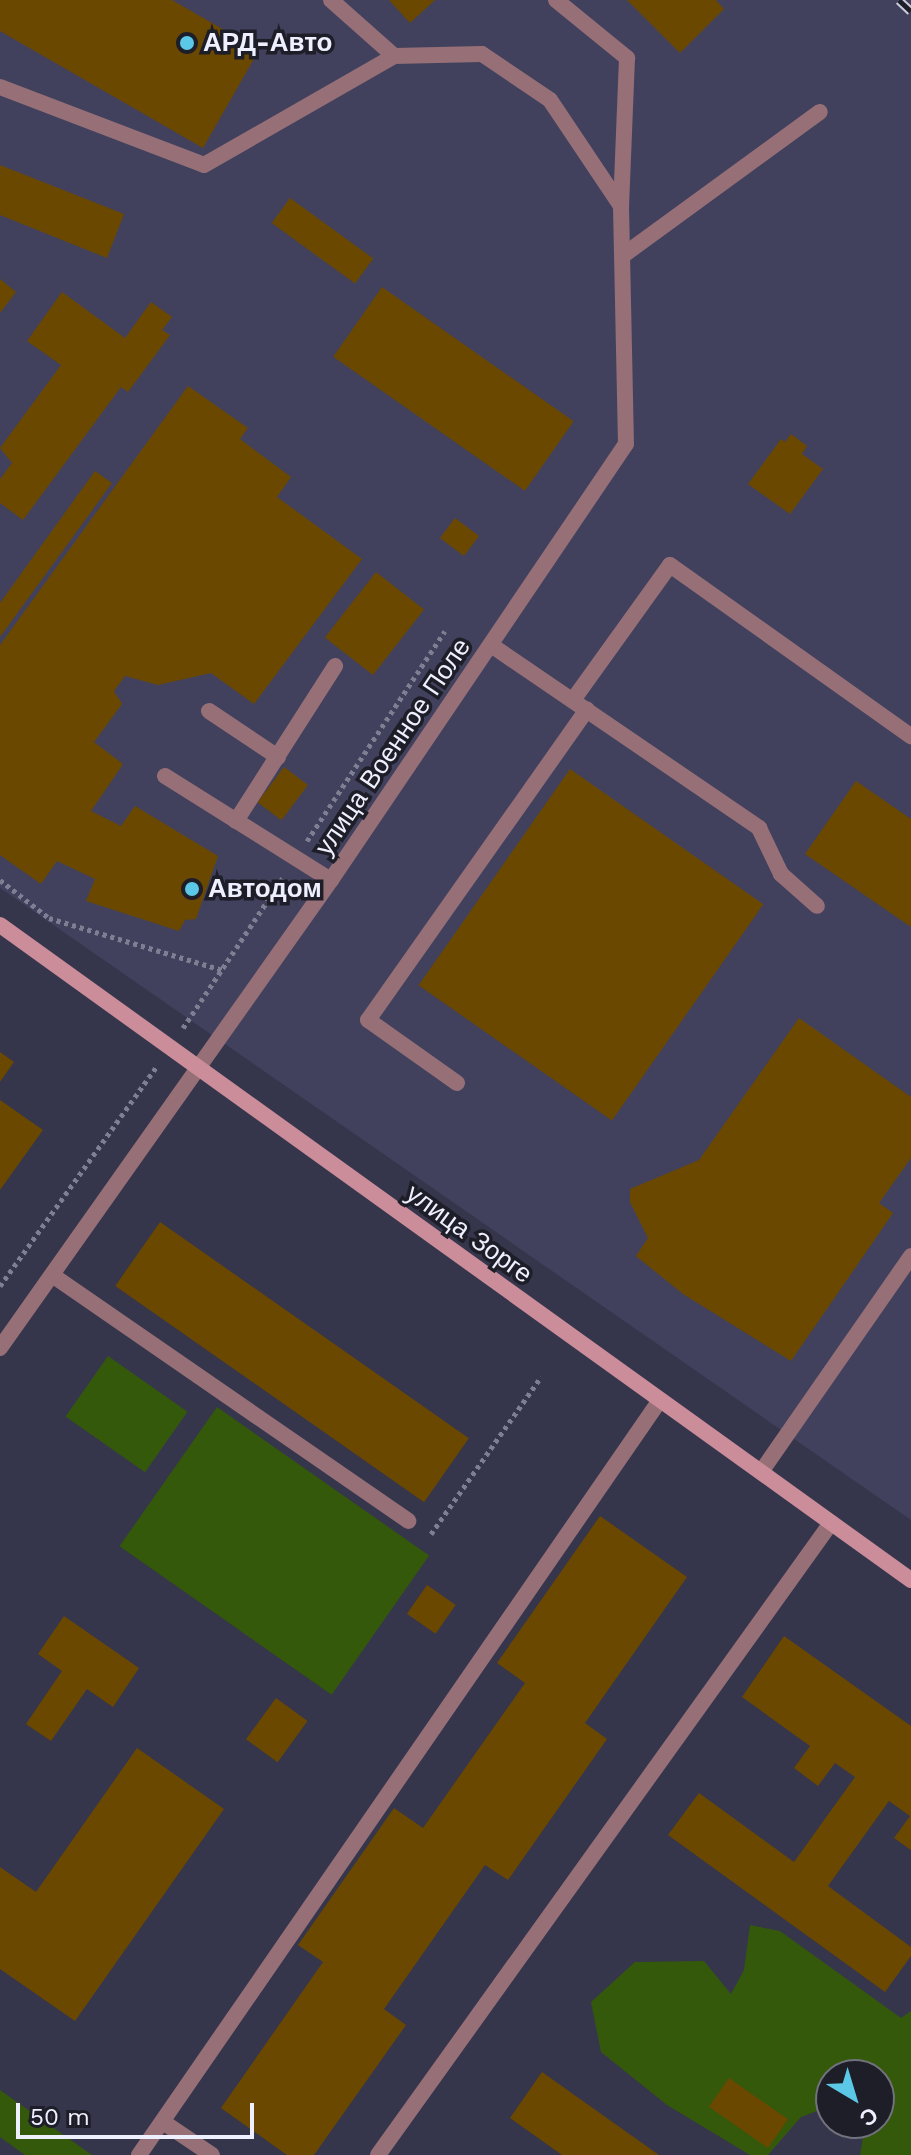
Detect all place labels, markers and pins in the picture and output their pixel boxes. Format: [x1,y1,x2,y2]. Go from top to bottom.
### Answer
place label: АРД-Авто [203,27,332,59]
marker: АРД-Авто [178,34,196,52]
place label: Автодом [208,873,322,905]
marker: Автодом [183,880,201,898]

